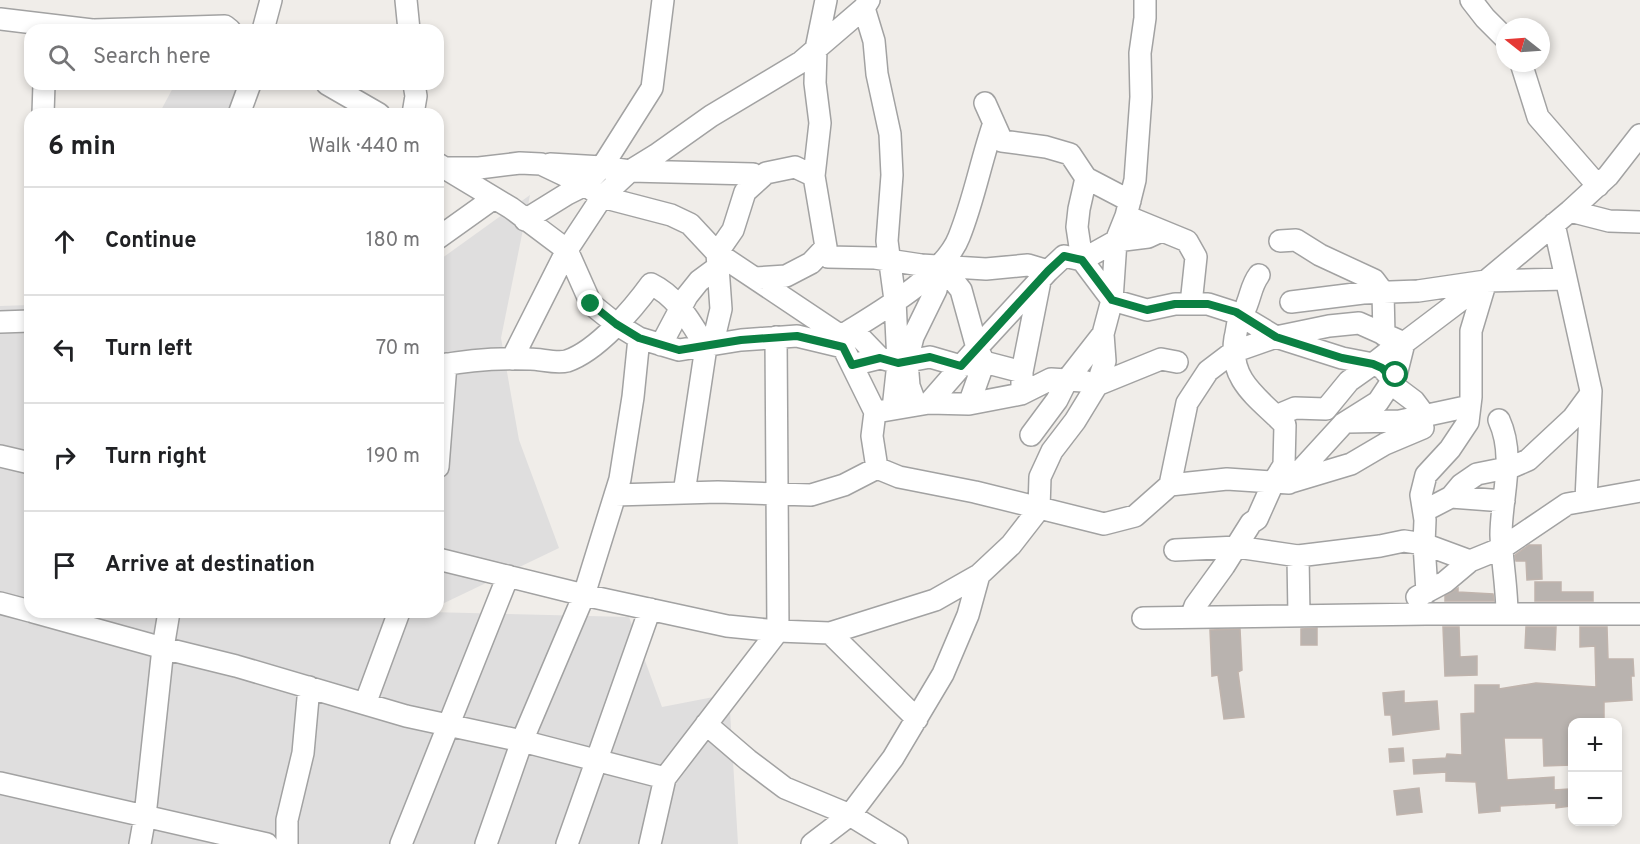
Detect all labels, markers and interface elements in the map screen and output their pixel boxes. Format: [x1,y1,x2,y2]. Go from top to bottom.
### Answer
north arrow [1496,18,1550,72]
search box [24,24,444,90]
icon: search [45,41,78,74]
text: Search here [93,44,211,71]
text: 6 min [48,131,116,164]
text: Walk · 440 m [309,134,420,160]
icon: ahead [48,225,81,258]
text: Continue [105,228,196,255]
text: 180 m [366,228,420,254]
route end [577,290,603,316]
icon: left [48,333,81,366]
text: Turn left [105,336,193,363]
text: 70 m [376,336,420,362]
route start [1382,361,1408,387]
icon: right [48,441,81,474]
text: Turn right [105,444,207,471]
text: 190 m [366,444,420,470]
icon: arrive [48,549,81,582]
text: Arrive at destination [105,552,315,579]
map controls [1568,718,1622,826]
button: + [1568,718,1622,772]
button: − [1568,772,1622,826]

